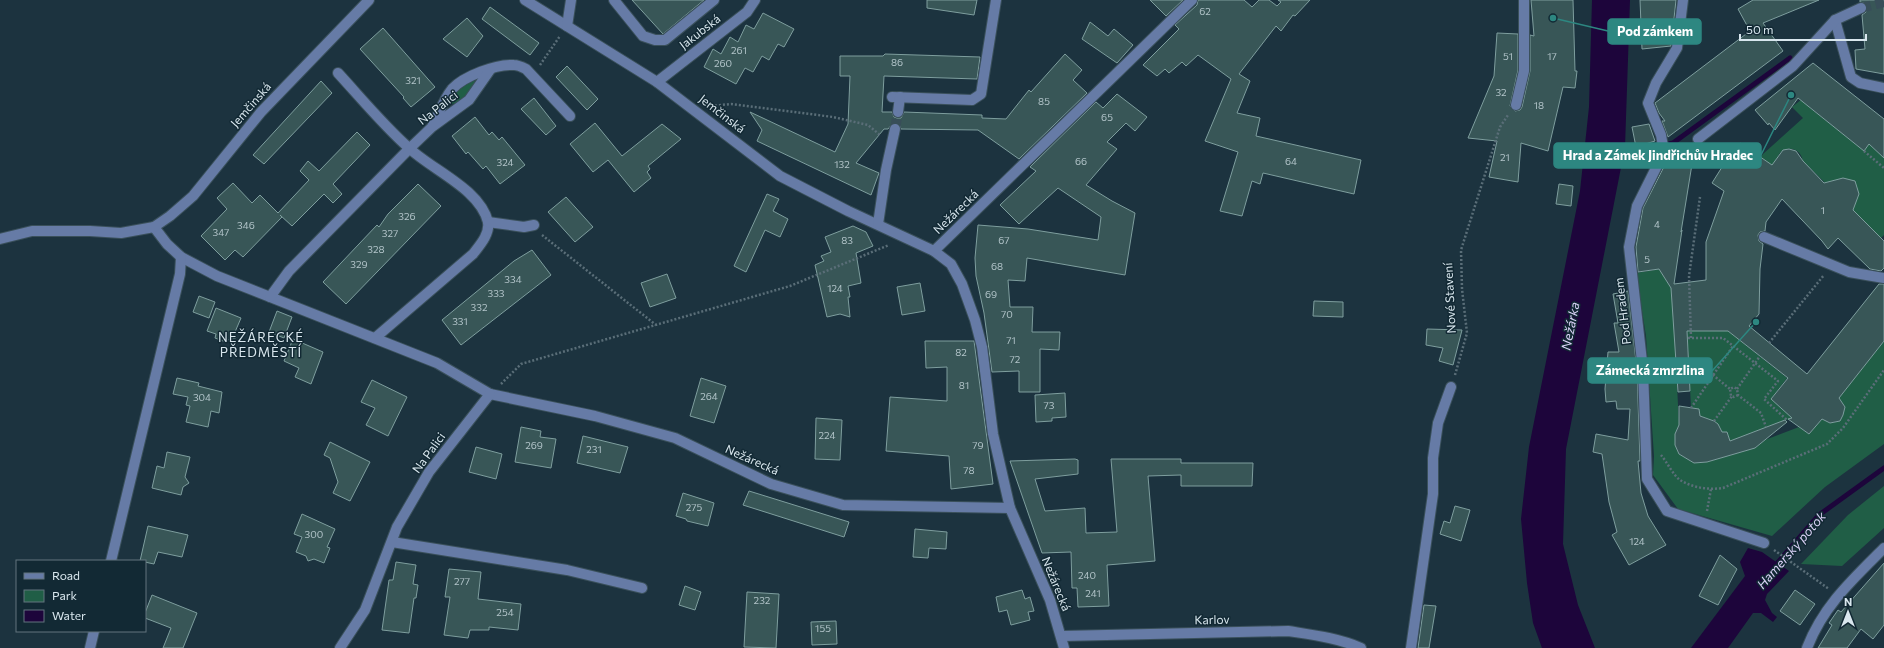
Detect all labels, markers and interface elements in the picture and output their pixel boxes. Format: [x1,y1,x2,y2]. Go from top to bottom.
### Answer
house number: 62 [1199,5,1211,17]
street label: Jakubská [676,11,723,52]
scale bar [1740,16,1866,42]
callout: Pod zámkem [1608,19,1701,44]
text: 50 m [1746,22,1774,36]
text: Pod zámkem [1617,23,1693,39]
house number: 261 [731,44,747,56]
house number: 51 [1503,50,1513,62]
house number: 17 [1547,50,1557,62]
house number: 86 [891,56,903,68]
house number: 260 [714,57,732,69]
house number: 321 [405,74,421,86]
street label: Jemčinská [227,79,274,130]
house number: 32 [1495,86,1507,98]
street label: Na Palici [415,87,460,127]
street label: Jemčinská [696,91,748,136]
house number: 85 [1038,95,1050,107]
house number: 18 [1534,99,1544,111]
house number: 65 [1101,111,1113,123]
callout: Hrad a Zámek Jindřichův Hradec [1554,143,1761,168]
text: Hrad a Zámek Jindřichův Hradec [1563,147,1753,163]
house number: 21 [1500,151,1510,163]
house number: 66 [1075,155,1087,167]
house number: 64 [1285,155,1297,167]
house number: 324 [496,156,514,168]
house number: 132 [834,158,850,170]
street label: Nežárecká [930,186,981,236]
house number: 1 [1821,204,1825,216]
house number: 326 [398,210,416,222]
house number: 4 [1654,218,1660,230]
house number: 346 [237,219,255,231]
house number: 347 [213,226,229,238]
house number: 327 [382,227,398,239]
house number: 83 [841,234,853,246]
house number: 67 [998,234,1010,246]
house number: 328 [367,243,385,255]
house number: 5 [1644,253,1650,265]
house number: 329 [350,258,368,270]
house number: 68 [991,260,1003,272]
street label: Nové Stavení [1440,261,1458,334]
house number: 334 [504,273,522,285]
street label: Pod Hradem [1611,277,1633,345]
house number: 124 [827,282,843,294]
house number: 333 [487,287,505,299]
house number: 69 [985,288,997,300]
water label: Nežárka [1557,300,1583,352]
house number: 332 [471,301,488,313]
house number: 70 [1001,308,1013,320]
house number: 331 [452,315,468,327]
district label: NEŽÁRECKÉ PŘEDMĚSTÍ [218,328,304,360]
house number: 71 [1006,334,1016,346]
house number: 82 [955,346,967,358]
house number: 72 [1010,353,1021,365]
callout: Zámecká zmrzlina [1588,358,1712,383]
text: Zámecká zmrzlina [1596,362,1704,378]
house number: 81 [959,379,969,391]
house number: 264 [700,390,718,402]
house number: 304 [193,391,211,403]
house number: 73 [1044,399,1055,411]
street label: Na Palici [409,429,448,475]
house number: 224 [819,429,835,441]
house number: 269 [525,439,543,451]
house number: 79 [972,439,984,451]
street label: Nežárecká [723,441,781,477]
house number: 231 [586,443,602,455]
house number: 78 [963,464,975,476]
house number: 275 [686,501,703,513]
water label: Hamerský potok [1753,507,1830,592]
house number: 300 [305,528,323,540]
house number: 124 [1629,535,1645,547]
street label: Nežárecká [1040,555,1074,613]
legend [16,560,146,632]
text: Road [52,568,80,582]
house number: 240 [1078,569,1096,581]
house number: 277 [454,575,470,587]
house number: 241 [1085,587,1101,599]
text: Park [52,588,78,602]
north arrow [1828,592,1868,632]
house number: 232 [754,594,771,606]
text: N [1844,595,1852,608]
house number: 254 [496,606,514,618]
text: Water [52,608,86,622]
street label: Karlov [1194,612,1230,626]
house number: 155 [815,622,831,634]

